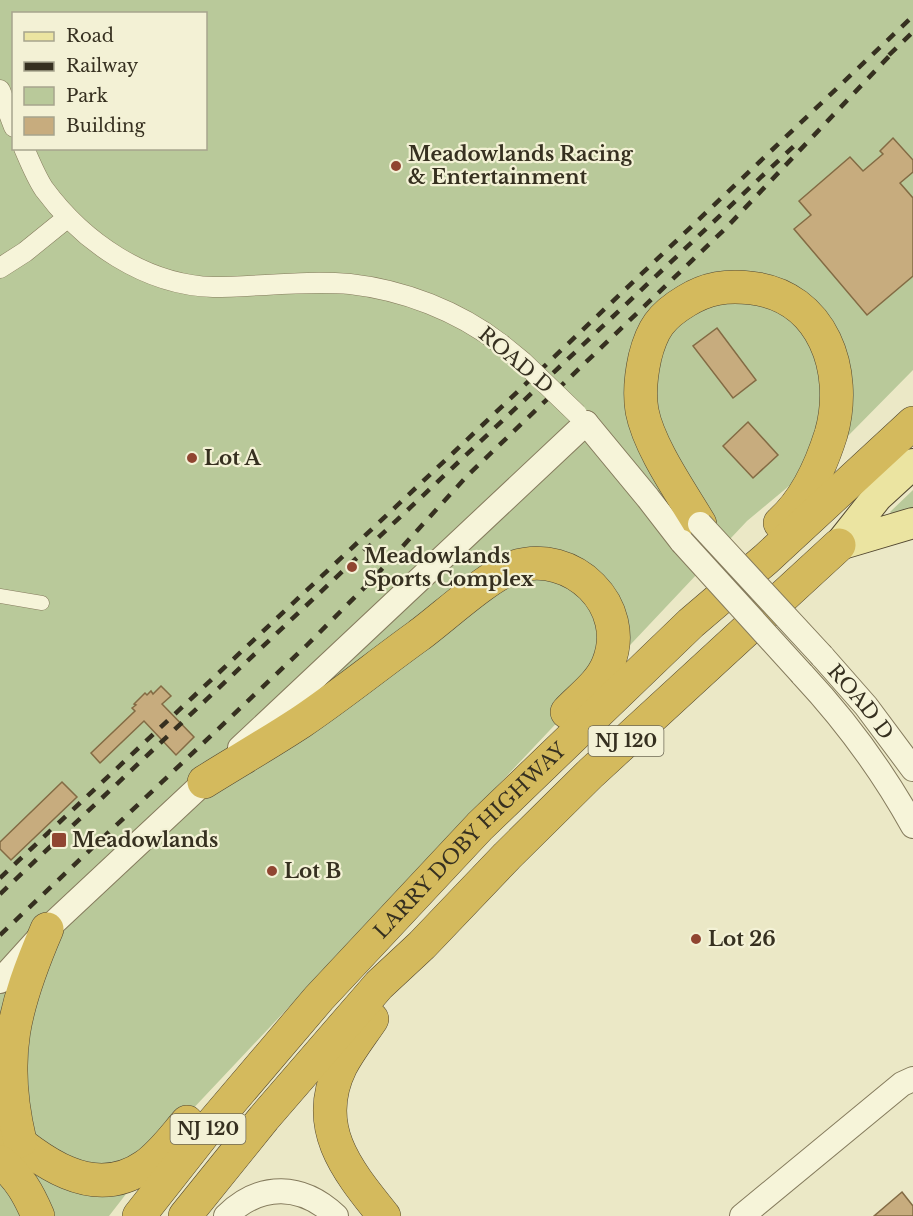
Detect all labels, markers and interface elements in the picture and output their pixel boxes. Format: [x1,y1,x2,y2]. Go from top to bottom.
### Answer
legend [12,12,207,150]
text: Road [66,25,114,47]
text: Railway [66,55,139,77]
text: Park [66,85,108,107]
text: Building [66,115,145,137]
place label: Meadowlands Racing & Entertainment [408,142,633,189]
marker: Meadowlands Racing & Entertainment [389,159,403,173]
street label: ROAD D [474,322,558,398]
place label: Lot A [204,446,261,470]
marker: Lot A [185,451,199,465]
place label: Meadowlands Sports Complex [364,544,534,591]
marker: Meadowlands Sports Complex [345,560,359,574]
street label: ROAD D [823,659,899,744]
road number: NJ 120 [588,726,664,756]
street label: LARRY DOBY HIGHWAY [369,737,571,943]
place label: Meadowlands [72,828,218,852]
marker: Meadowlands [50,831,68,849]
place label: Lot B [284,859,341,883]
marker: Lot B [265,864,279,878]
place label: Lot 26 [708,927,776,951]
marker: Lot 26 [689,932,703,946]
road number: NJ 120 [170,1114,246,1144]

